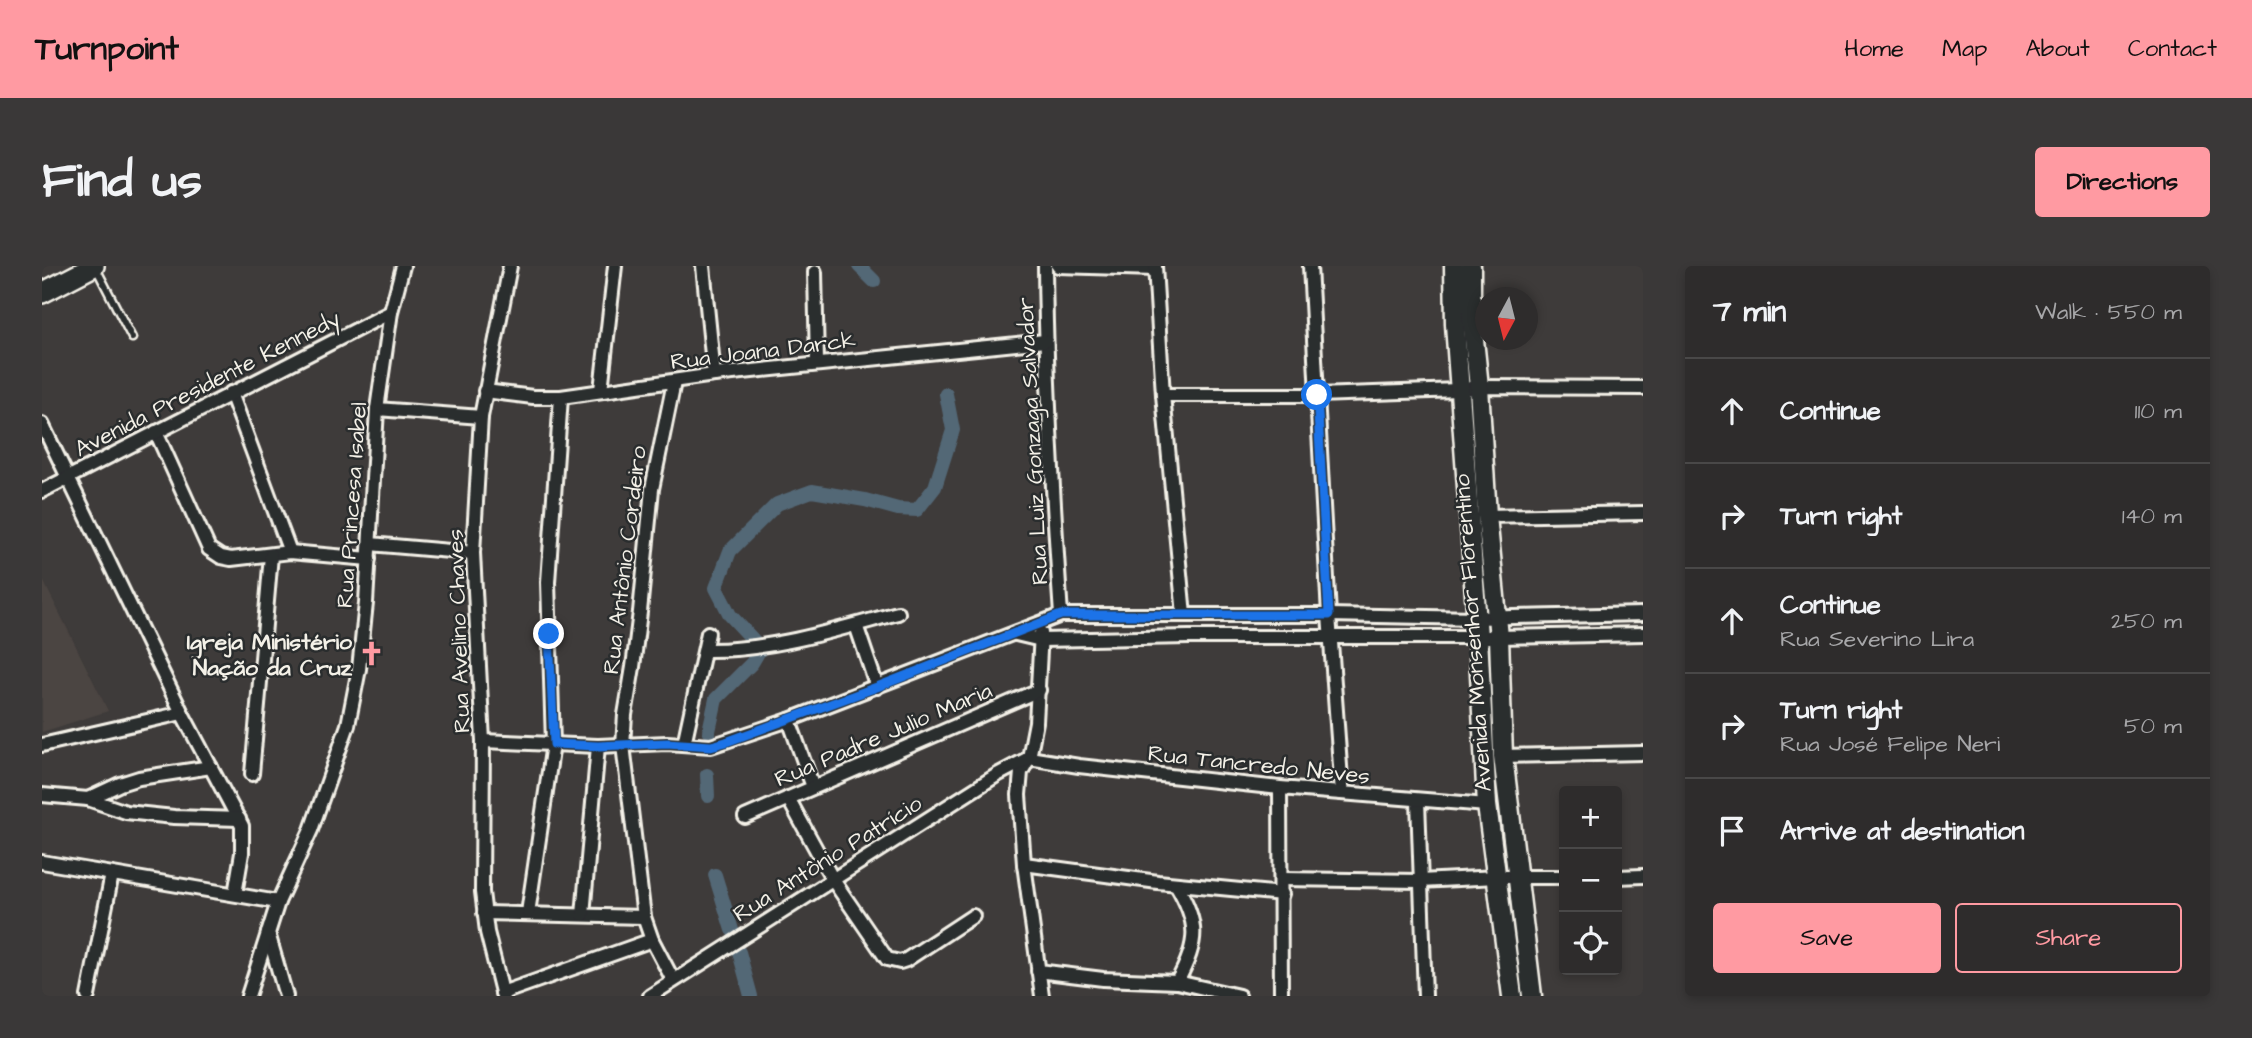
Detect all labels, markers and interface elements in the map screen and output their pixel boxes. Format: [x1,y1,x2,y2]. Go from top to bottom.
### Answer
text: Turnpoint [35,26,179,72]
text: Home [1844,32,1904,66]
text: Map [1942,32,1987,66]
text: About [2025,32,2090,66]
text: Contact [2128,32,2217,66]
button: Directions [2035,147,2210,217]
text: Find us [42,148,202,216]
north arrow [1475,287,1538,350]
text: 7 min [1713,291,1786,333]
street label: Rua Luiz Gonzaga Salvador [1009,296,1058,586]
text: Walk · 550 m [2035,296,2182,328]
street label: Avenida Presidente Kennedy [69,303,347,466]
street label: Rua Joana Darck [669,324,857,378]
route start [1301,379,1332,410]
icon: ahead [1713,392,1751,430]
text: Continue [1780,393,1881,429]
text: 110 m [2134,395,2182,427]
street label: Rua Princesa Isabel [329,401,375,609]
street label: Rua Antônio Cordeiro [595,444,655,676]
street label: Avenida Monsenhor Florentino [1446,473,1500,793]
icon: right [1713,497,1751,535]
text: Turn right [1780,498,1902,534]
text: 140 m [2122,500,2182,532]
street label: Rua Avelino Chaves [439,528,479,734]
text: Continue [1780,587,1881,623]
icon: ahead [1713,602,1751,640]
text: 250 m [2111,605,2182,637]
route end [533,618,564,649]
text: Rua Severino Lira [1780,623,1974,655]
place label: Igreja Ministério Nação da Cruz [187,626,353,684]
church icon: Igreja Ministério Nação da Cruz [358,640,386,668]
street label: Rua Padre Julio Maria [770,675,997,795]
text: Turn right [1780,692,1902,728]
icon: right [1713,707,1751,745]
text: 50 m [2124,710,2182,742]
text: Rua José Felipe Neri [1780,728,2000,760]
street label: Rua Tancredo Neves [1146,737,1371,793]
map controls [1559,786,1622,975]
button: + [1559,786,1622,849]
street label: Rua Antônio Patrício [727,788,928,930]
icon: arrive [1713,812,1751,850]
text: Arrive at destination [1780,813,2025,849]
button: − [1559,849,1622,912]
button: Save [1713,903,1941,973]
button: Share [1955,903,2182,973]
button: locate [1559,912,1622,975]

